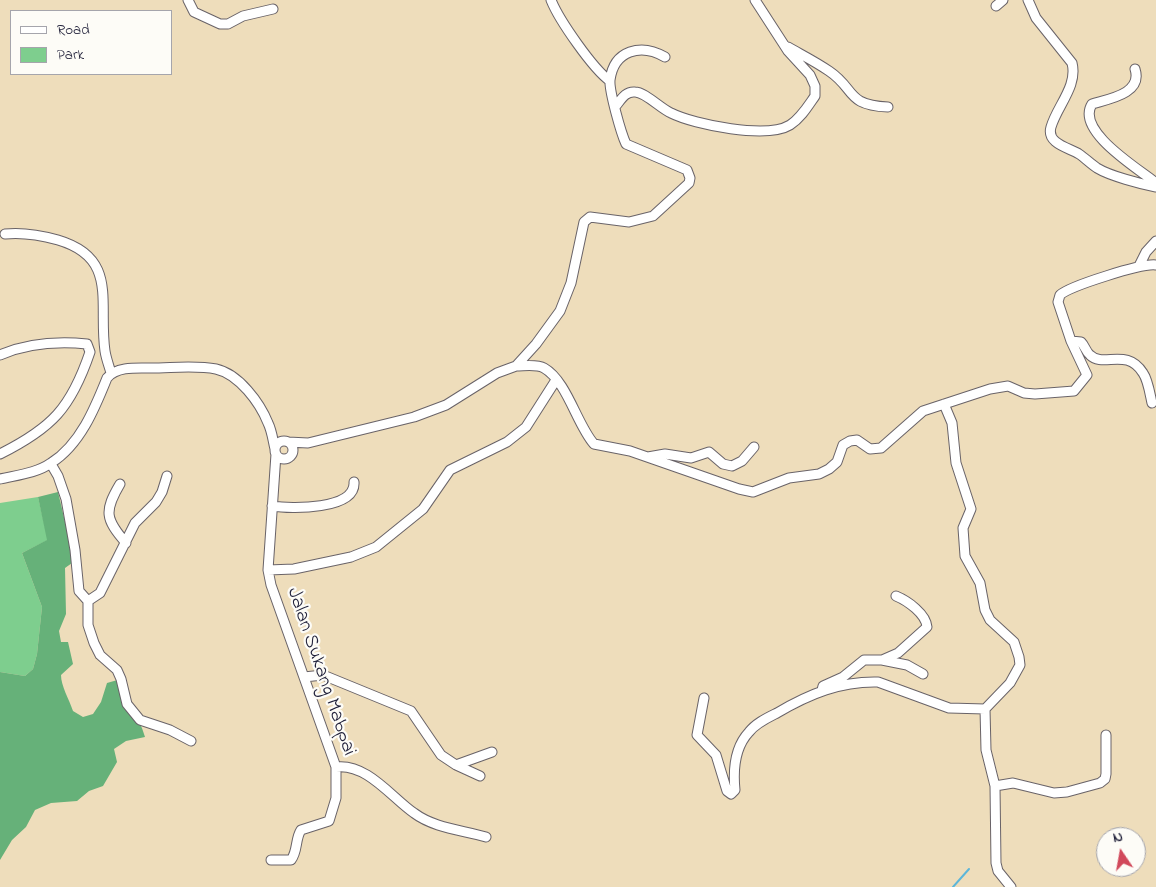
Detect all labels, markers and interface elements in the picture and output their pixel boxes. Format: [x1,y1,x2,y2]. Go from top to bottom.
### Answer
legend [10,10,172,75]
text: Road [57,19,90,41]
text: Park [57,44,84,66]
street label: Jalan Sukang Mabpai [280,585,360,759]
north arrow [1096,827,1146,877]
text: N [1111,827,1125,849]

